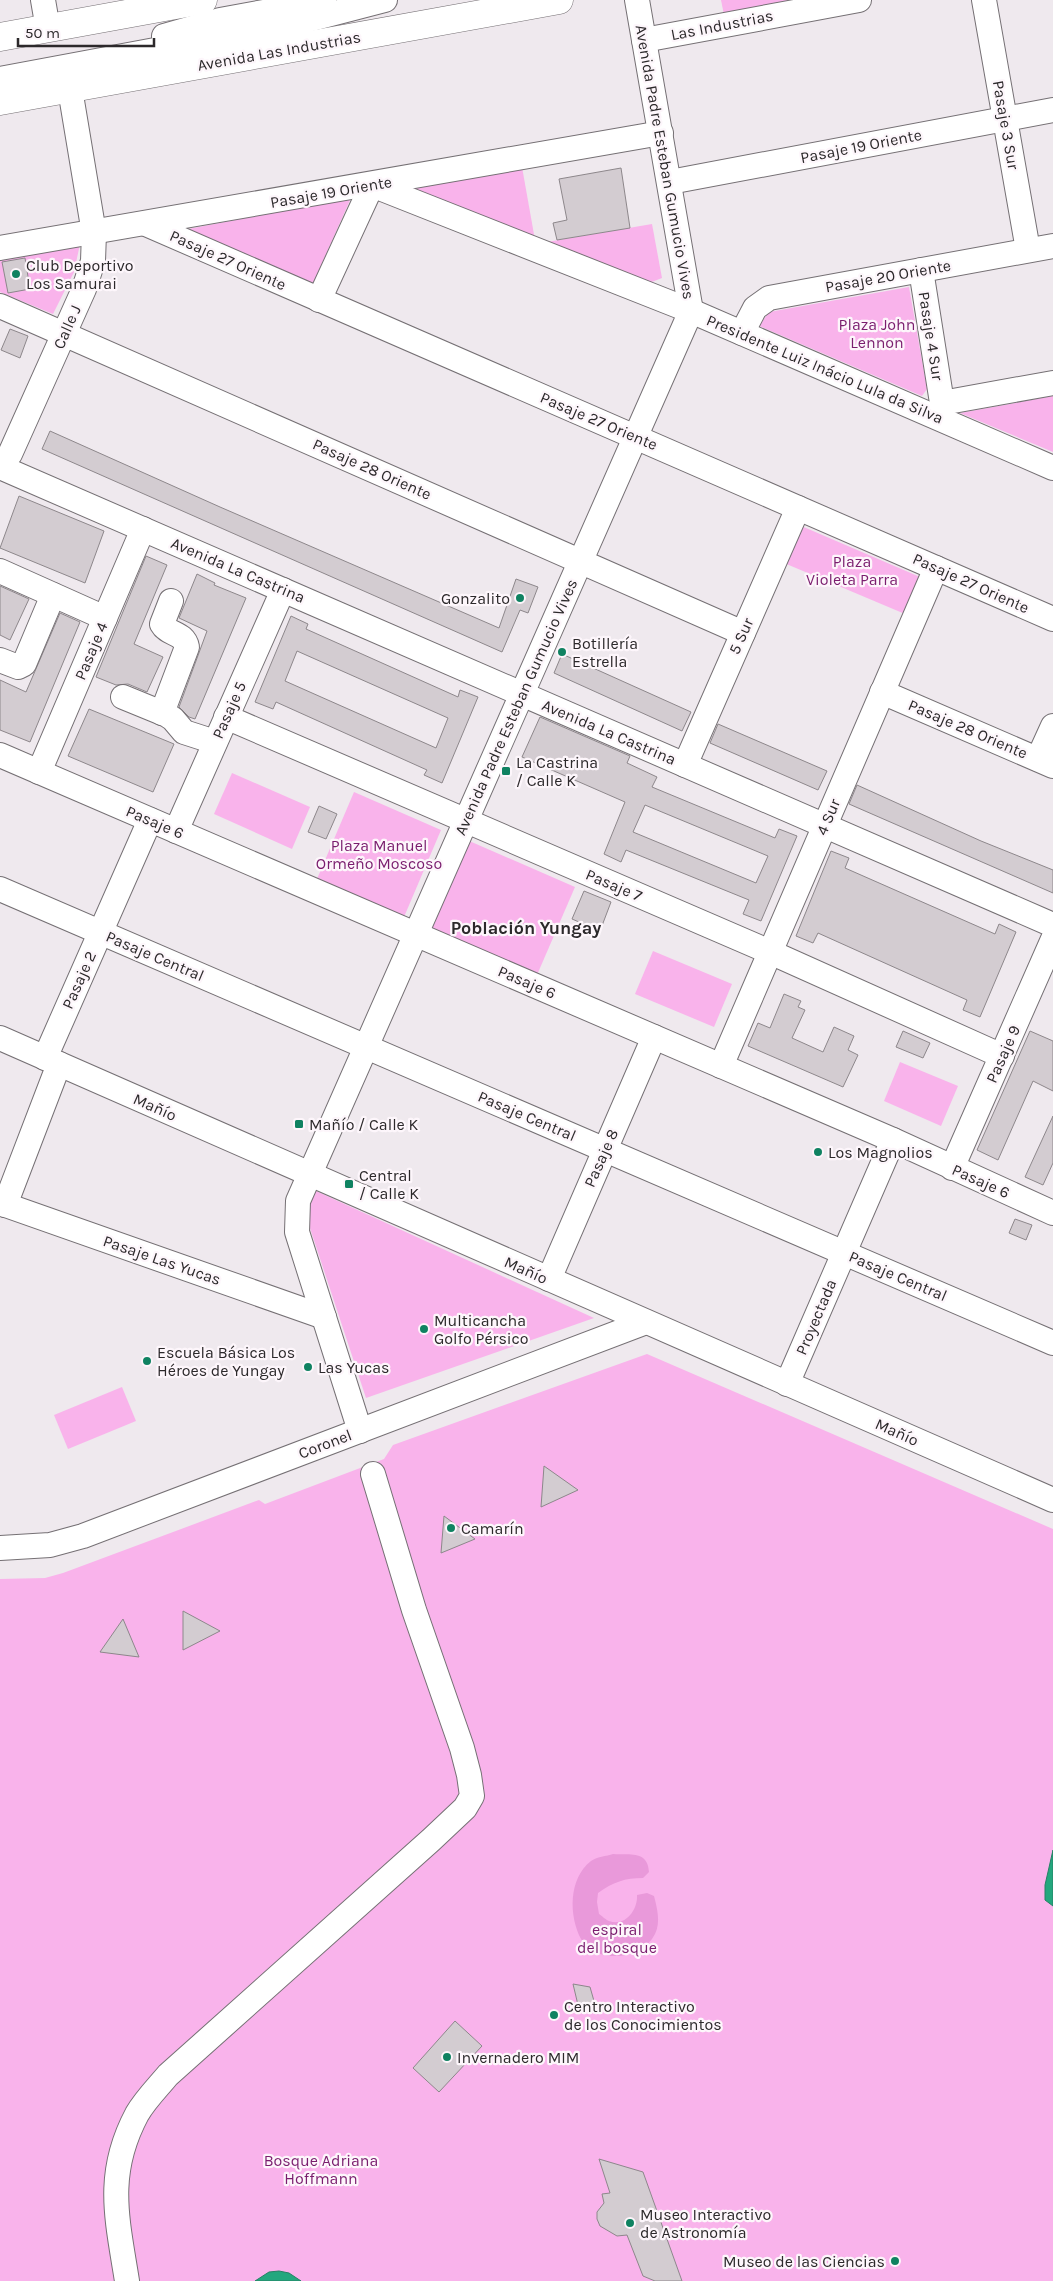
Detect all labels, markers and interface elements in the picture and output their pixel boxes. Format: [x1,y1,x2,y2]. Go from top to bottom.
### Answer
street label: Las Industrias [669,6,775,44]
scale bar [18,15,154,47]
street label: Avenida Padre Esteban Gumucio Vives [631,23,699,301]
text: 50 m [25,24,60,42]
street label: Avenida Las Industrias [196,27,362,75]
street label: Pasaje 3 Sur [989,79,1023,171]
street label: Pasaje 19 Oriente [799,125,923,167]
street label: Pasaje 19 Oriente [269,172,393,212]
street label: Pasaje 27 Oriente [167,226,289,294]
place label: Club Deportivo Los Samurai [26,256,133,293]
street label: Pasaje 20 Oriente [824,256,952,296]
marker: Club Deportivo Los Samurai [10,268,22,280]
street label: Pasaje 4 Sur [915,290,947,382]
street label: Calle J [49,302,85,352]
street label: Presidente Luiz Inácio Lula da Silva [704,310,946,428]
park label: Plaza John Lennon [839,315,915,352]
street label: Pasaje 27 Oriente [538,388,660,454]
street label: Pasaje 28 Oriente [310,434,434,504]
street label: Avenida La Castrina [168,533,308,607]
street label: Pasaje 27 Oriente [910,549,1032,617]
park label: Plaza Violeta Parra [806,552,898,589]
street label: Avenida Padre Esteban Gumucio Vives [451,576,581,838]
place label: Gonzalito [441,589,510,608]
marker: Gonzalito [514,592,526,604]
street label: 5 Sur [725,615,757,657]
street label: Pasaje 4 [70,619,112,683]
place label: Botillería Estrella [572,634,638,671]
marker: Botillería Estrella [556,646,568,658]
street label: Pasaje 5 [208,678,250,742]
street label: Avenida La Castrina [539,695,679,769]
street label: Pasaje 28 Oriente [905,695,1031,763]
place label: La Castrina / Calle K [516,753,598,790]
marker: La Castrina / Calle K [500,765,512,777]
street label: 4 Sur [812,796,844,838]
street label: Pasaje 6 [123,801,187,843]
park label: Plaza Manuel Ormeño Moscoso [316,836,442,873]
street label: Pasaje 7 [583,865,646,906]
district label: Población Yungay [451,917,601,939]
street label: Pasaje Central [103,927,207,985]
street label: Pasaje 2 [58,948,100,1012]
street label: Pasaje 6 [495,961,559,1003]
street label: Pasaje 9 [982,1022,1024,1086]
street label: Pasaje Central [475,1087,579,1145]
street label: Mañío [130,1089,180,1125]
place label: Mañío / Calle K [309,1115,419,1134]
marker: Mañío / Calle K [293,1118,305,1130]
street label: Pasaje 8 [580,1126,622,1190]
place label: Los Magnolios [828,1143,933,1162]
marker: Los Magnolios [812,1146,824,1158]
street label: Pasaje 6 [949,1160,1013,1202]
place label: Central / Calle K [359,1166,419,1203]
marker: Central / Calle K [343,1178,355,1190]
street label: Pasaje Las Yucas [101,1231,223,1289]
street label: Pasaje Central [846,1247,950,1305]
street label: Mañío [501,1252,551,1288]
street label: Proyectada [792,1276,840,1358]
place label: Multicancha Golfo Pérsico [434,1311,529,1348]
marker: Multicancha Golfo Pérsico [418,1323,430,1335]
place label: Escuela Básica Los Héroes de Yungay [157,1343,295,1380]
marker: Escuela Básica Los Héroes de Yungay [141,1355,153,1367]
place label: Las Yucas [318,1358,389,1377]
marker: Las Yucas [302,1361,314,1373]
street label: Mañío [872,1414,922,1450]
street label: Coronel [296,1425,354,1463]
place label: Camarín [461,1519,524,1538]
marker: Camarín [445,1522,457,1534]
park label: espiral del bosque [577,1920,657,1957]
place label: Centro Interactivo de los Conocimientos [564,1997,722,2034]
marker: Centro Interactivo de los Conocimientos [548,2009,560,2021]
place label: Invernadero MIM [457,2048,579,2067]
marker: Invernadero MIM [441,2051,453,2063]
park label: Bosque Adriana Hoffmann [264,2151,378,2188]
place label: Museo Interactivo de Astronomía [640,2205,771,2242]
marker: Museo Interactivo de Astronomía [624,2217,636,2229]
place label: Museo de las Ciencias [723,2252,885,2271]
marker: Museo de las Ciencias [889,2255,901,2267]

